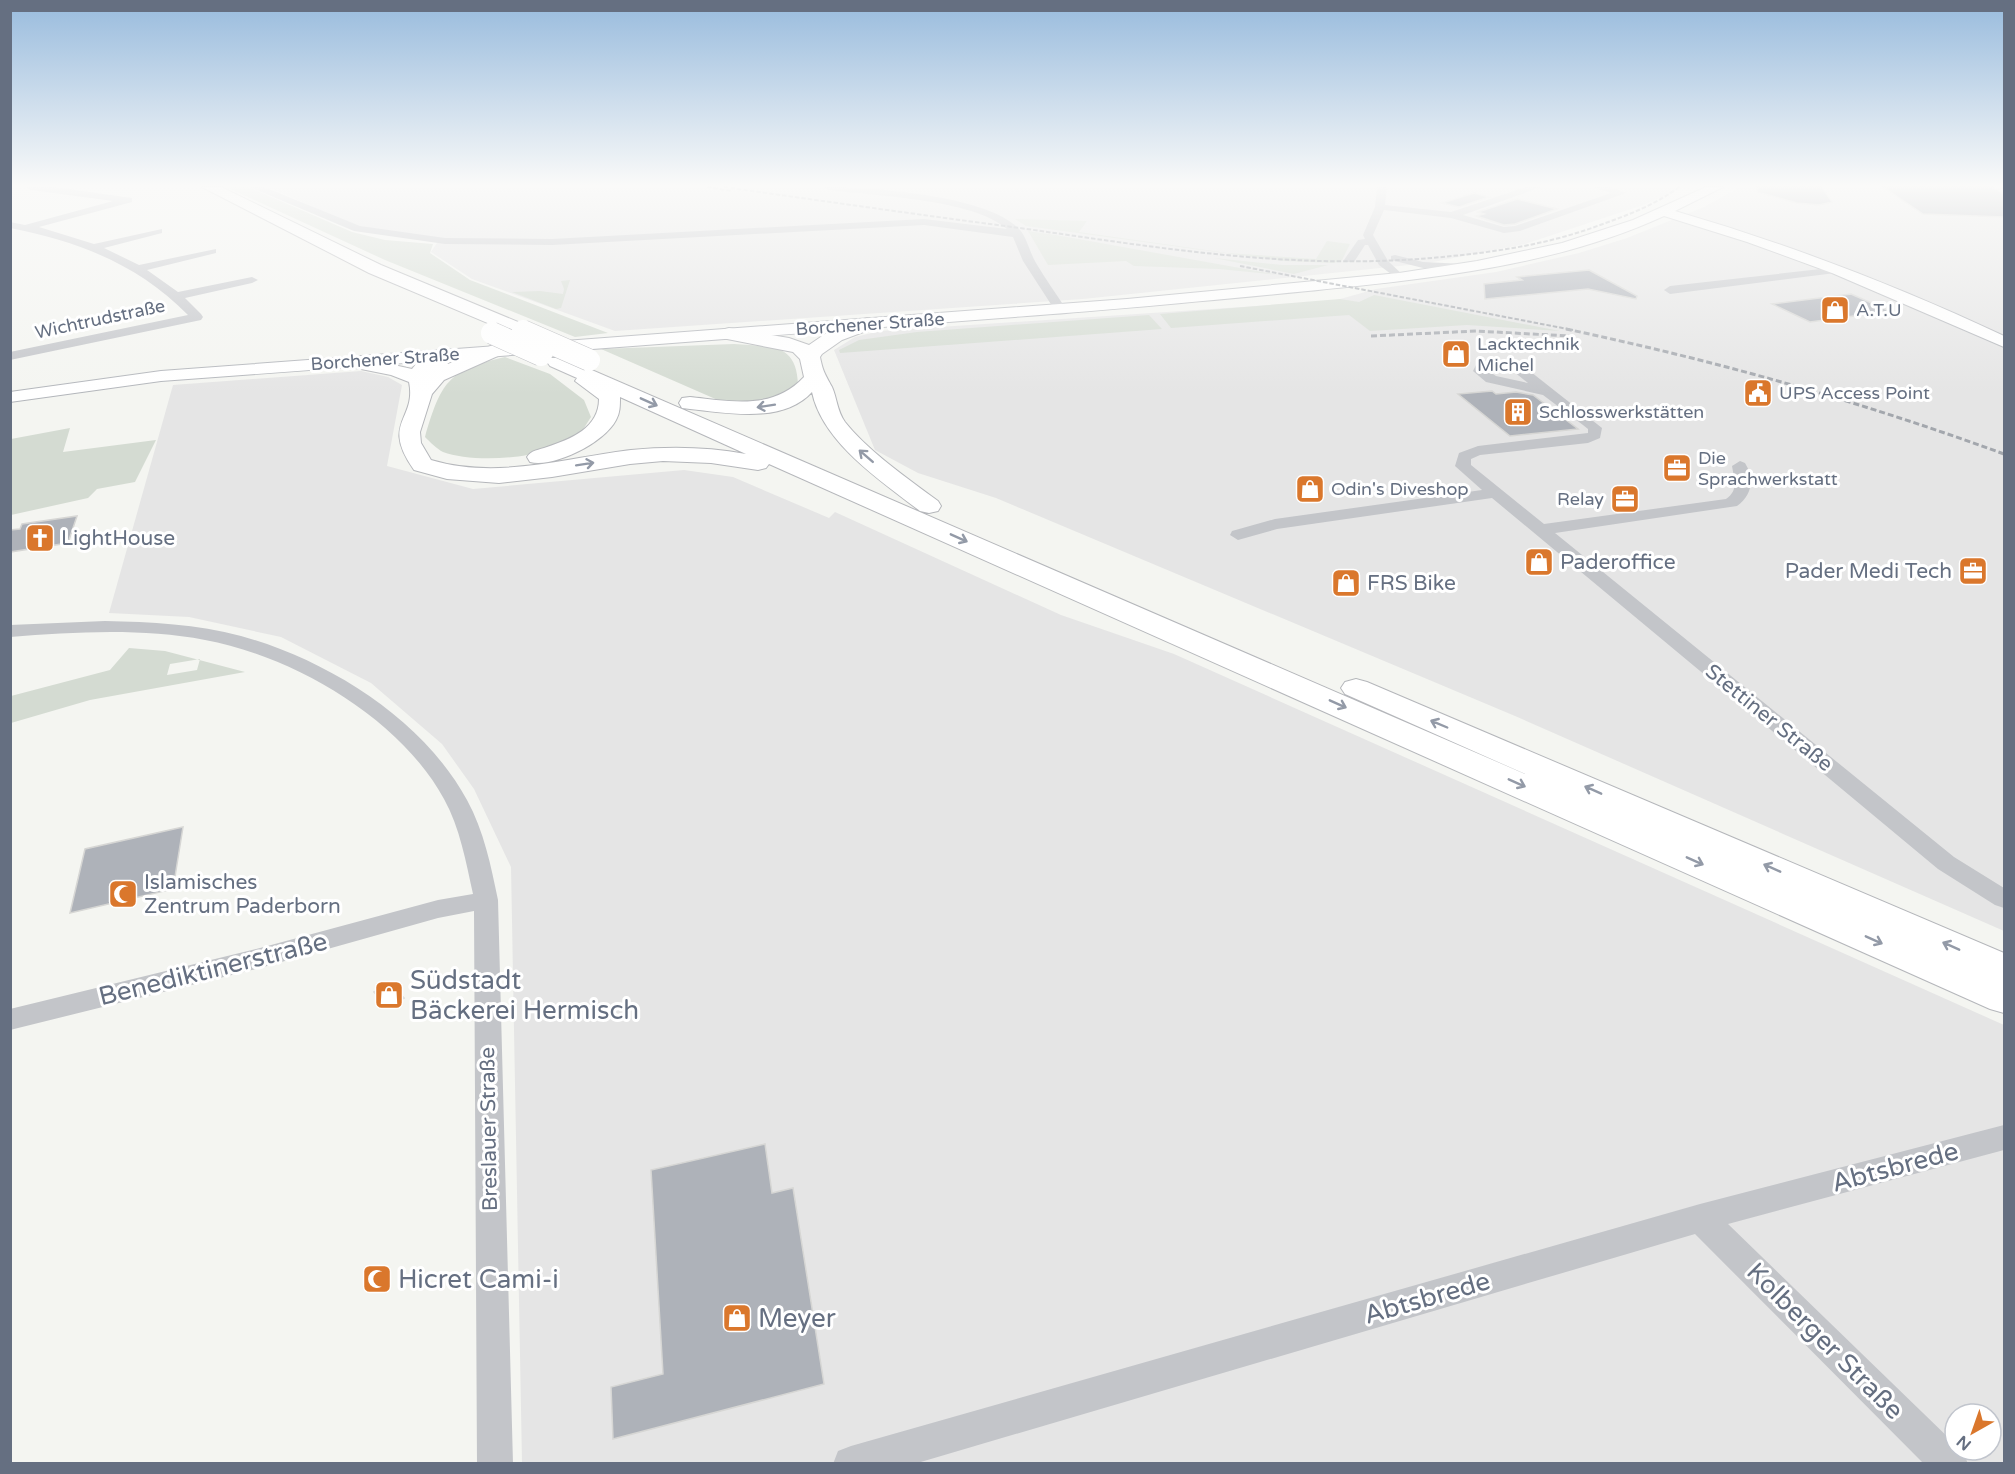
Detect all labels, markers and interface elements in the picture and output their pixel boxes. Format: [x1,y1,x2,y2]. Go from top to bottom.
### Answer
street label: Wichtrudstraße [33,294,167,344]
shop icon: A.T.U [1819,294,1851,326]
place label: A.T.U [1856,299,1902,321]
street label: Borchener Straße [795,308,945,340]
place label: Lacktechnik Michel [1477,333,1580,376]
shop icon: Lacktechnik Michel [1440,338,1472,370]
street label: Borchener Straße [310,343,460,375]
public building icon: UPS Access Point [1742,377,1774,409]
place label: UPS Access Point [1779,382,1930,404]
building icon: Schlosswerkstätten [1502,396,1534,428]
one-way arrow [639,397,658,408]
one-way arrow [756,401,776,412]
place label: Schlosswerkstätten [1539,401,1704,423]
place label: Die Sprachwerkstatt [1698,447,1838,490]
one-way arrow [859,449,874,463]
office icon: Die Sprachwerkstatt [1661,452,1693,484]
one-way arrow [575,459,594,470]
shop icon: Odin's Diveshop [1294,473,1326,505]
place label: Odin's Diveshop [1331,478,1469,500]
office icon: Relay [1609,483,1641,515]
place label: Relay [1557,488,1604,510]
church icon: LightHouse [24,522,56,554]
place label: LightHouse [61,526,175,551]
one-way arrow [950,533,968,544]
shop icon: Paderoffice [1523,546,1555,578]
place label: Paderoffice [1560,550,1676,575]
office icon: Pader Medi Tech [1957,555,1989,587]
place label: Pader Medi Tech [1785,559,1952,584]
shop icon: FRS Bike [1330,567,1362,599]
place label: FRS Bike [1367,571,1456,596]
street label: Stettiner Straße [1700,659,1838,777]
one-way arrow [1329,699,1347,710]
one-way arrow [1430,717,1448,729]
one-way arrow [1507,777,1525,789]
one-way arrow [1585,784,1603,796]
one-way arrow [1686,856,1704,868]
one-way arrow [1763,862,1782,873]
place label: Islamisches Zentrum Paderborn [144,870,341,919]
mosque icon: Islamisches Zentrum Paderborn [107,878,139,910]
street label: Benediktinerstraße [95,926,331,1012]
one-way arrow [1864,935,1882,946]
one-way arrow [1942,940,1960,951]
place label: Südstadt Bäckerei Hermisch [410,965,639,1026]
shop icon: Südstadt Bäckerei Hermisch [373,979,405,1011]
street label: Breslauer Straße [475,1047,503,1211]
street label: Abtsbrede [1828,1135,1962,1199]
street label: Kolberger Straße [1740,1256,1910,1426]
mosque icon: Hicret Cami-i [361,1263,393,1295]
place label: Hicret Cami-i [398,1264,559,1295]
street label: Abtsbrede [1360,1265,1494,1331]
shop icon: Meyer [721,1302,753,1334]
place label: Meyer [758,1303,836,1334]
north arrow [1943,1402,2003,1462]
text: N [1953,1431,1975,1455]

